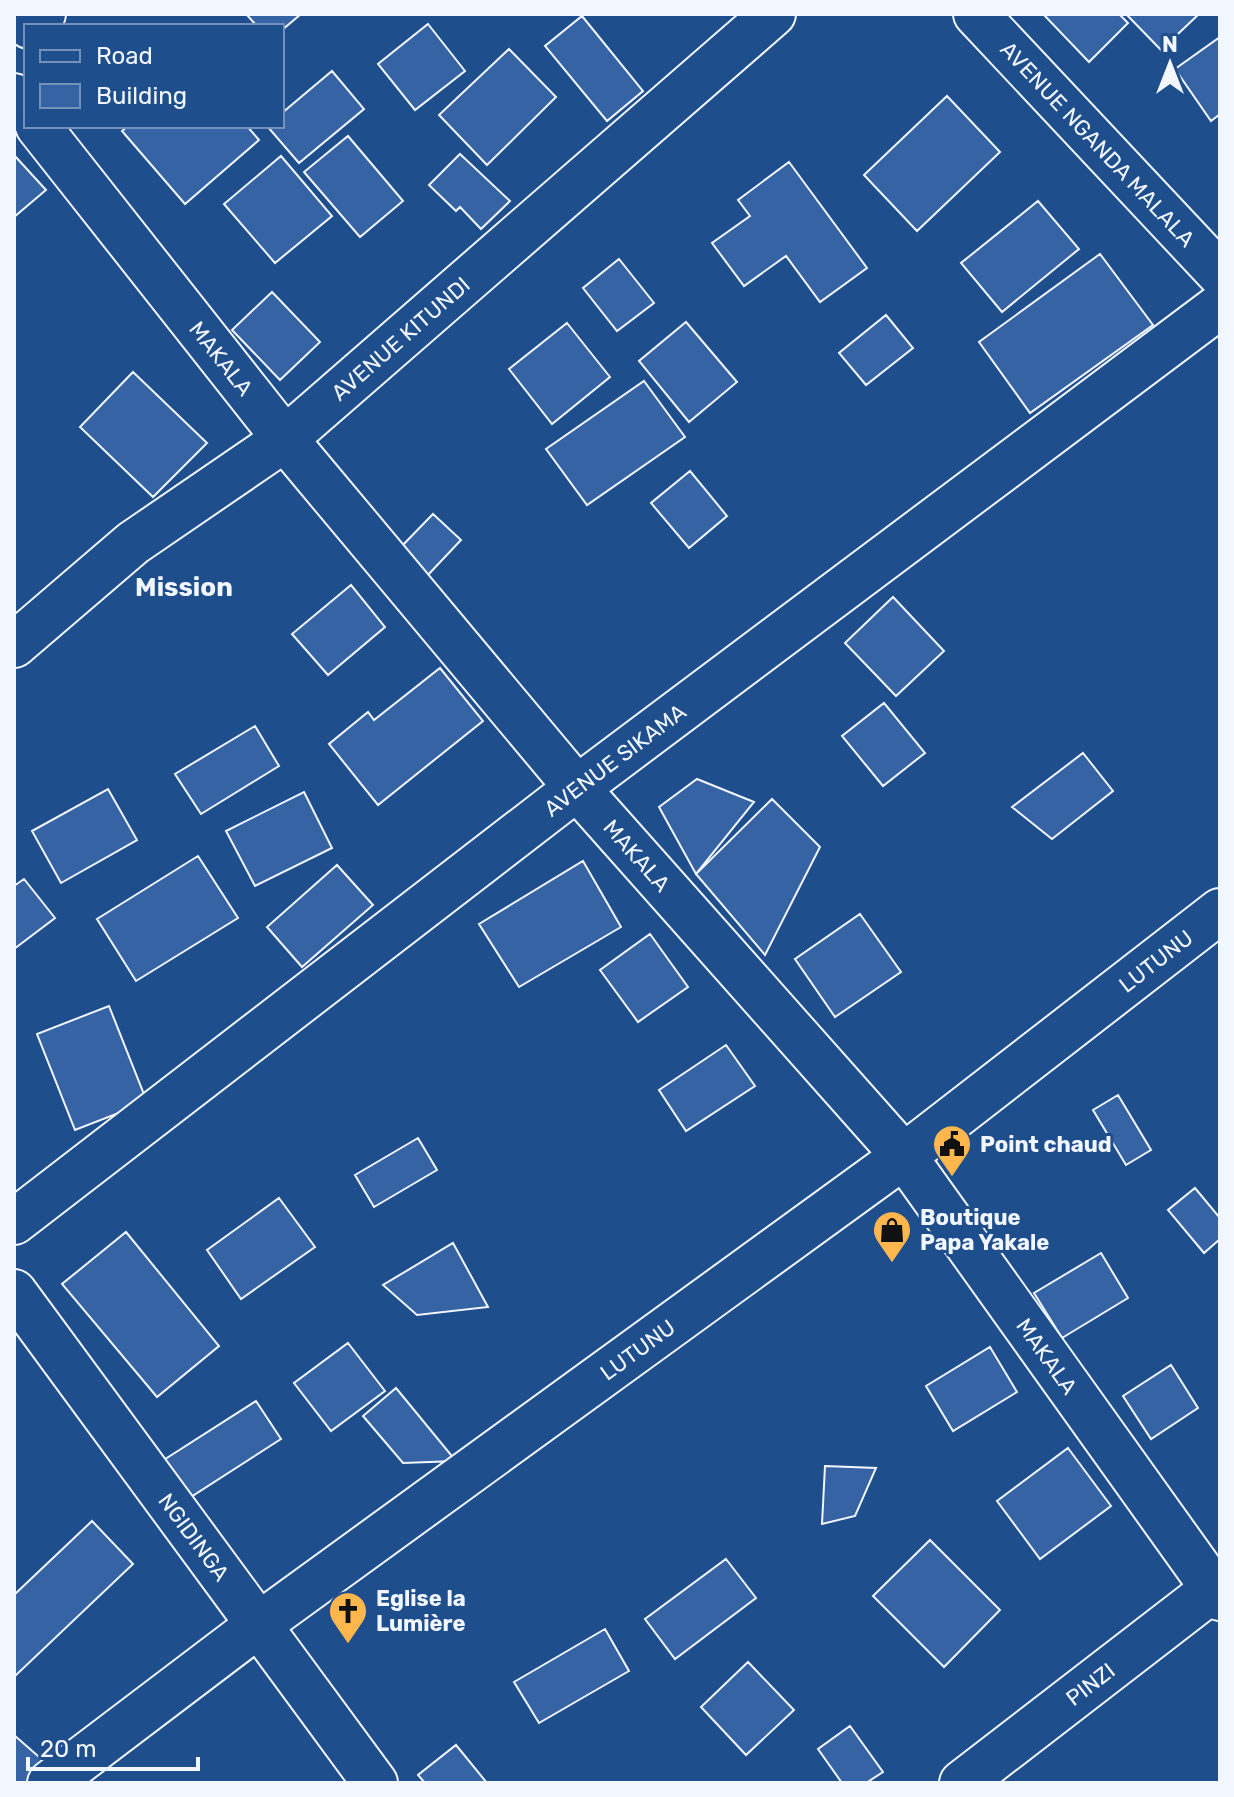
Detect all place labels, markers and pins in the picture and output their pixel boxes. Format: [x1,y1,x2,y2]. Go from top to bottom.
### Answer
public building icon: Point chaud [931,1123,973,1178]
place label: Point chaud [980,1131,1112,1158]
place label: Boutique Papa Yakale [920,1204,1049,1256]
shop icon: Boutique Papa Yakale [871,1209,913,1264]
place label: Eglise la Lumière [376,1585,466,1637]
church icon: Eglise la Lumière [327,1590,369,1645]

